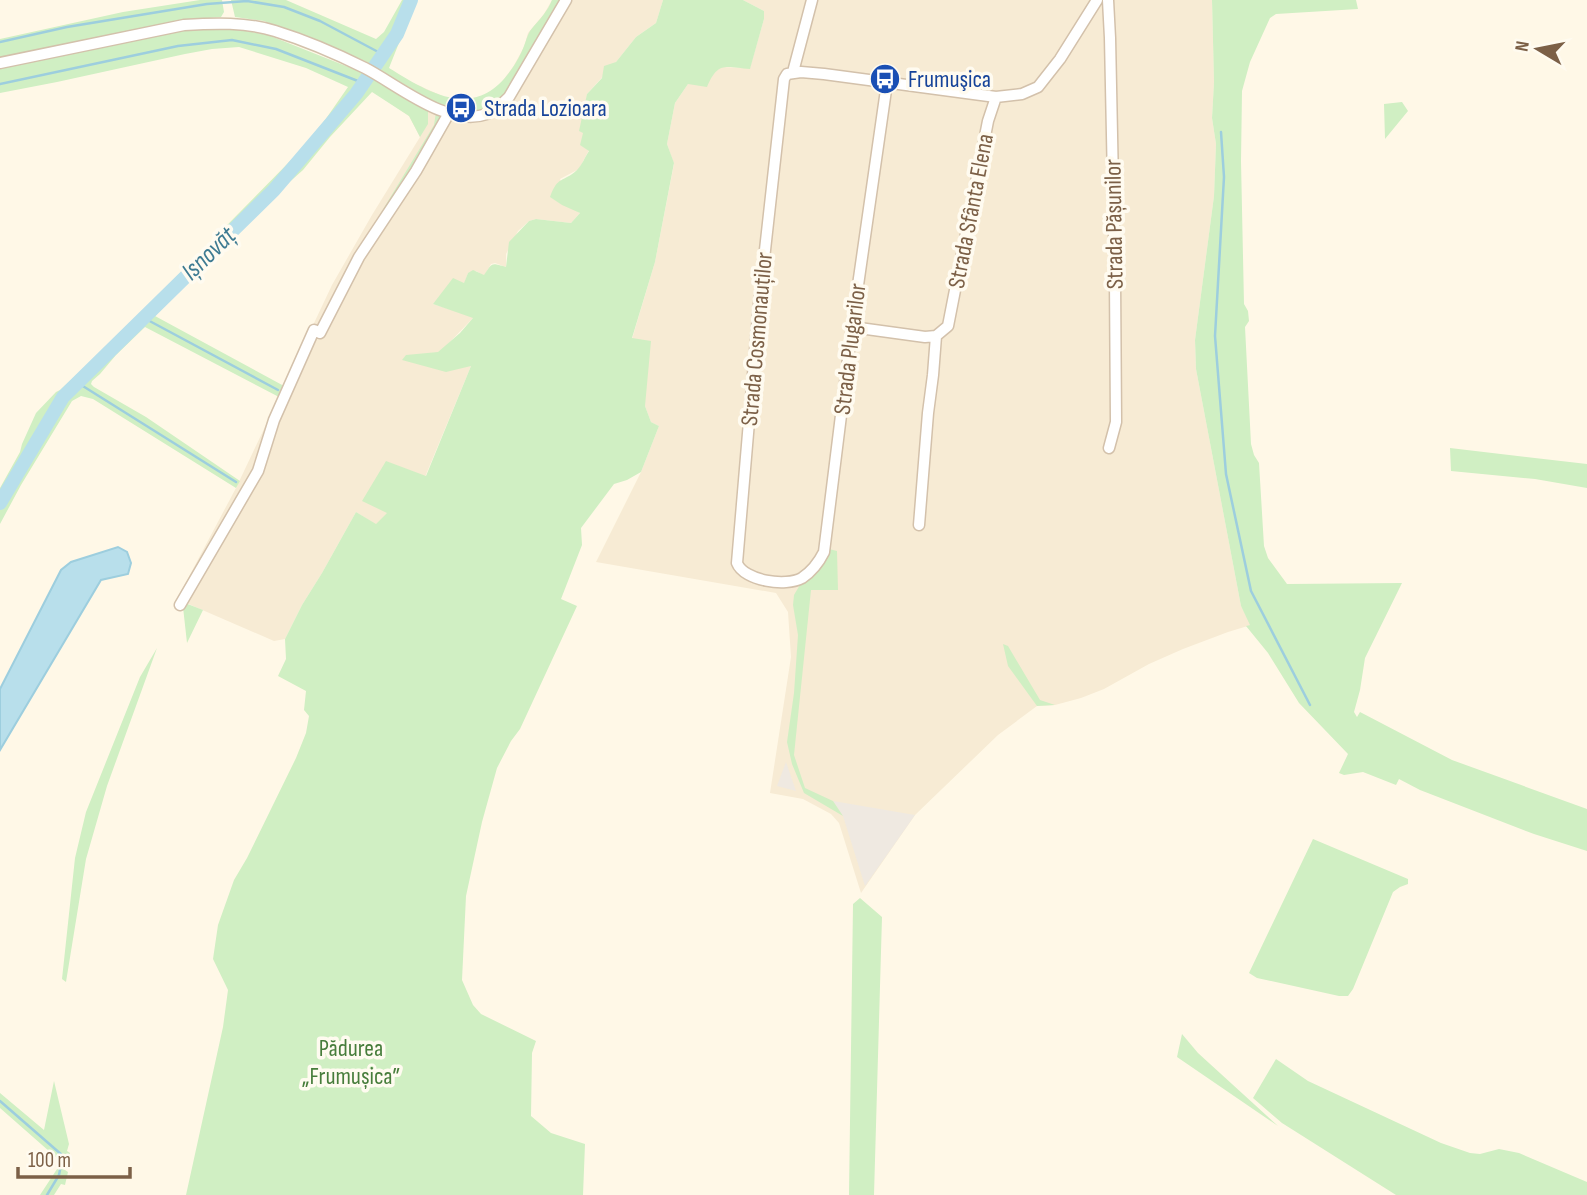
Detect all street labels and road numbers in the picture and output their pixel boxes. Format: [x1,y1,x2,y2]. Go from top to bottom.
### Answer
street label: Strada Sfânta Elena [942,131,1000,291]
street label: Strada Pășunilor [1098,159,1130,289]
street label: Strada Cosmonauților [735,251,779,427]
street label: Strada Plugarilor [828,282,872,416]

